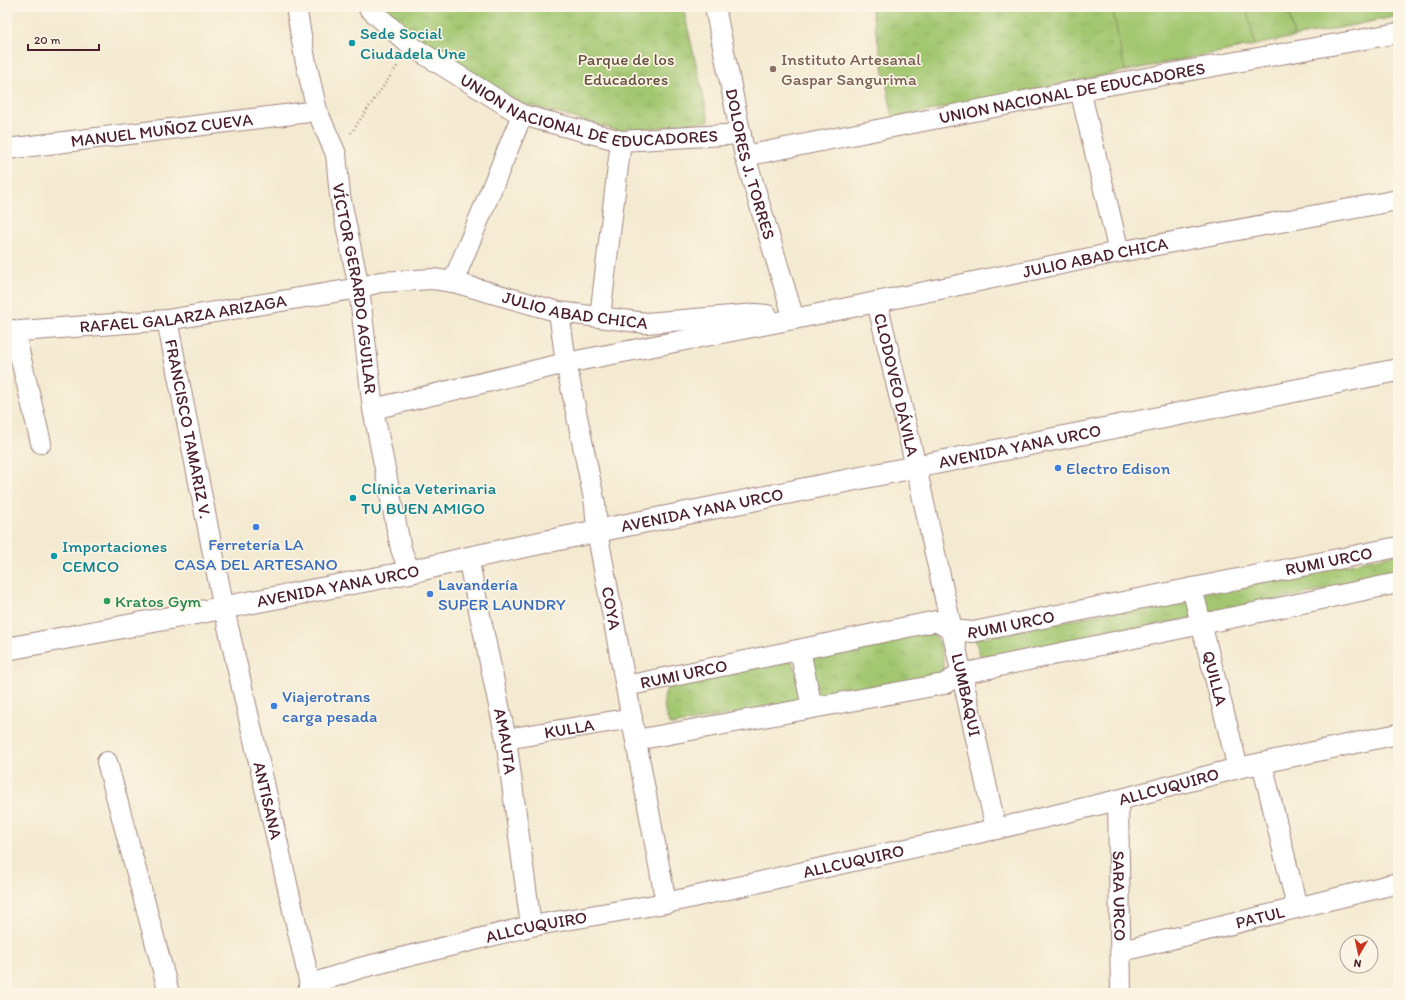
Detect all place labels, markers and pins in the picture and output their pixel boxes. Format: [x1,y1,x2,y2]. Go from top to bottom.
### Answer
place label: Sede Social Ciudadela Une [360,23,466,63]
marker: Sede Social Ciudadela Une [347,38,357,48]
place label: Instituto Artesanal Gaspar Sangurima [781,49,921,89]
marker: Instituto Artesanal Gaspar Sangurima [768,64,778,74]
place label: Electro Edison [1066,458,1171,478]
marker: Electro Edison [1053,463,1063,473]
place label: Clínica Veterinaria TU BUEN AMIGO [361,478,496,518]
marker: Clínica Veterinaria TU BUEN AMIGO [348,493,358,503]
marker: Ferretería LA CASA DEL ARTESANO [251,522,261,532]
place label: Ferretería LA CASA DEL ARTESANO [174,534,338,574]
place label: Importaciones CEMCO [62,536,167,576]
marker: Importaciones CEMCO [49,551,59,561]
place label: Lavandería SUPER LAUNDRY [438,574,566,614]
marker: Lavandería SUPER LAUNDRY [425,589,435,599]
place label: Kratos Gym [115,591,201,611]
marker: Kratos Gym [102,596,112,606]
place label: Viajerotrans carga pesada [282,686,377,726]
marker: Viajerotrans carga pesada [269,701,279,711]

